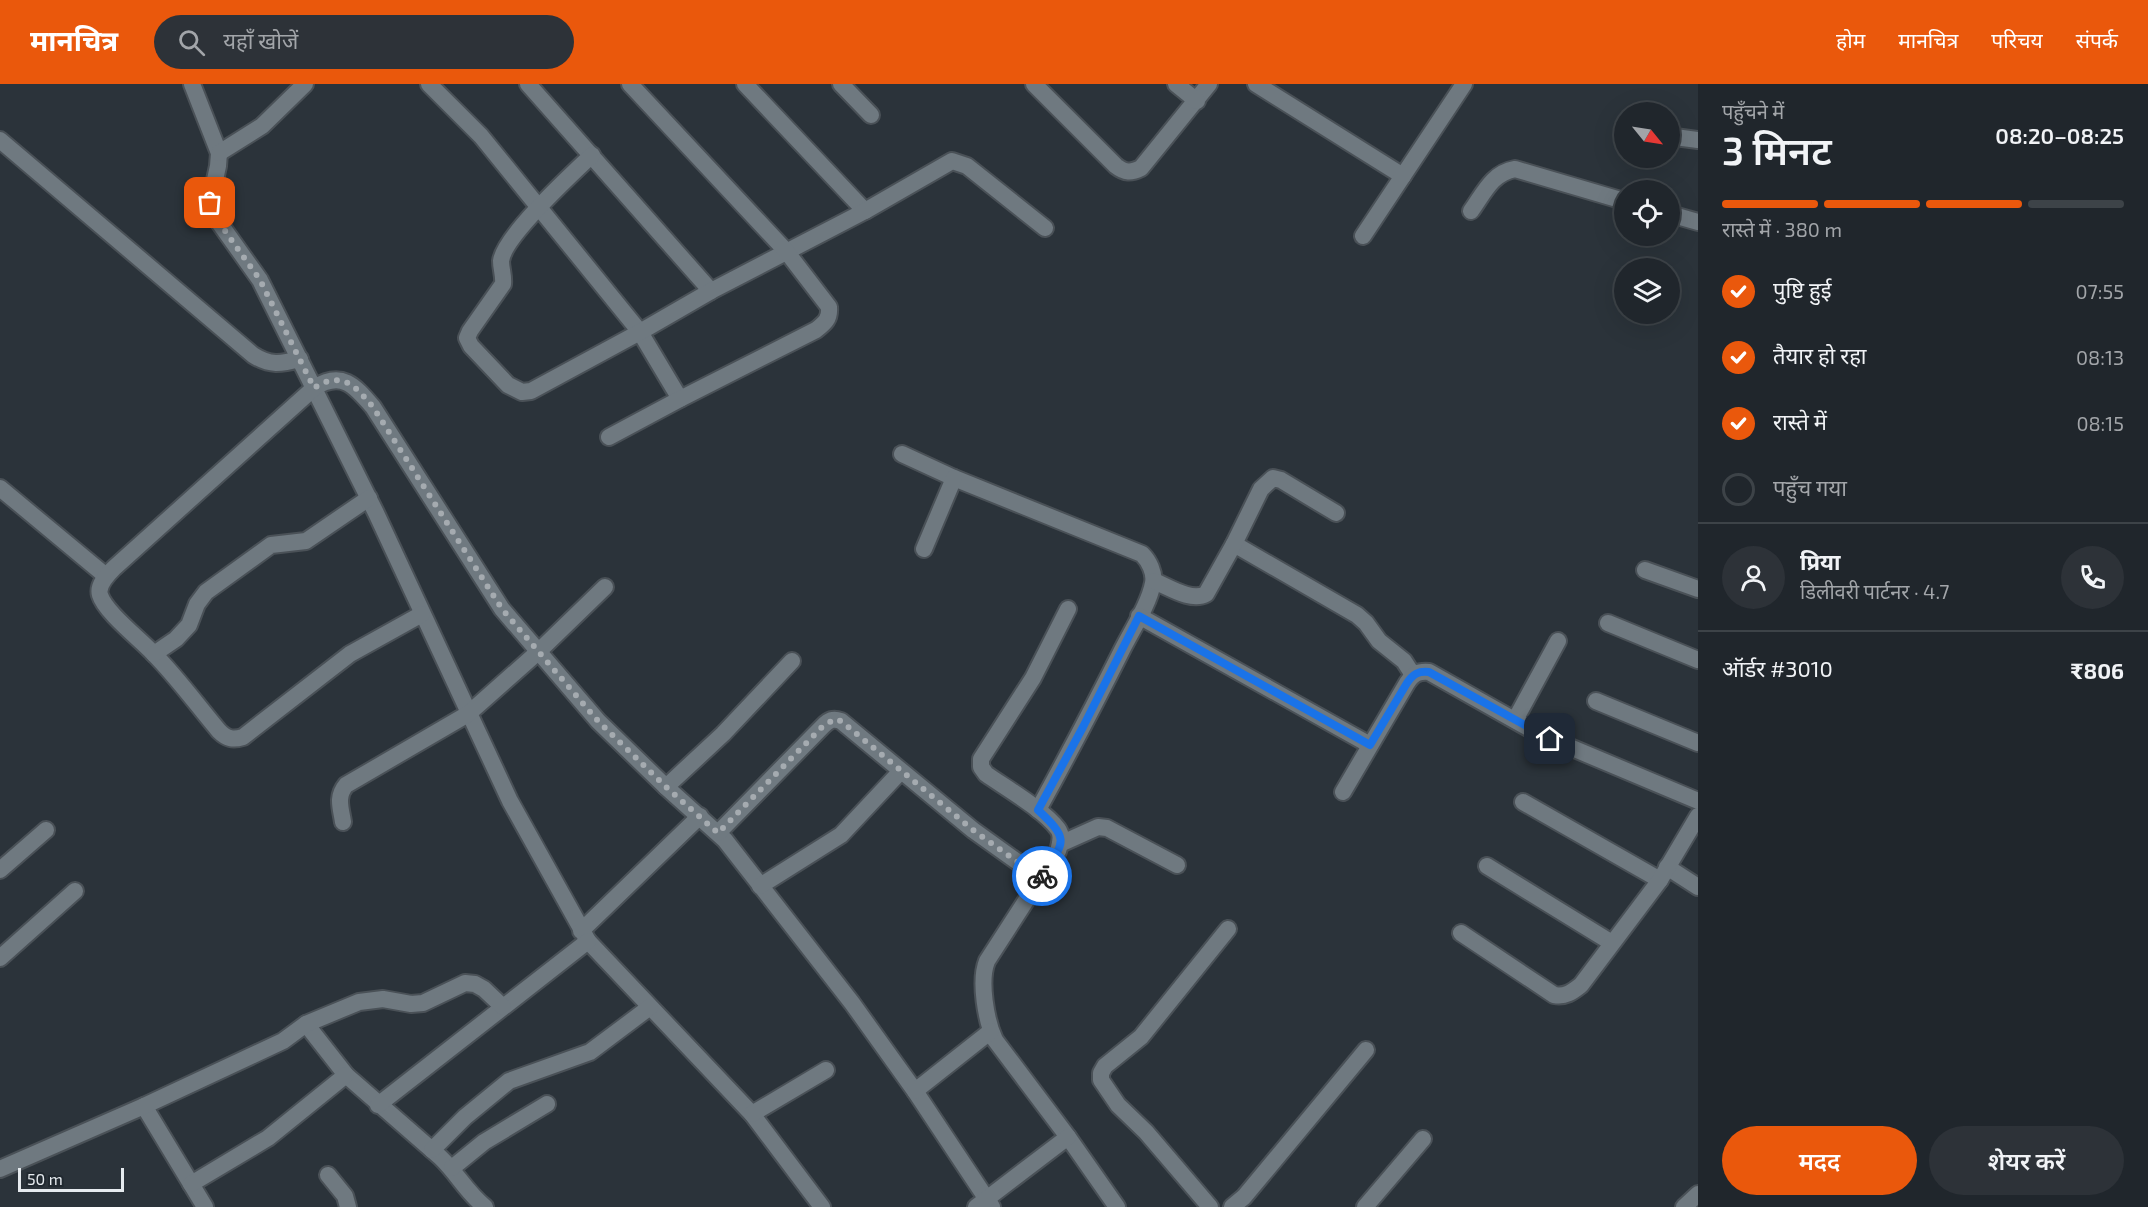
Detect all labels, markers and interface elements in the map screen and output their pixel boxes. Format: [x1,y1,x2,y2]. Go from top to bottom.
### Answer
search box [154,15,574,69]
text: मानचित्र [30,23,118,57]
icon: search [175,26,208,59]
text: यहाँ खोजें [223,27,298,53]
text: होम [1836,27,1865,52]
text: मानचित्र [1898,27,1958,52]
text: परिचय [1991,27,2043,52]
text: संपर्क [2076,27,2118,52]
text: पहुँचने में [1722,99,1784,123]
north arrow [1614,102,1680,168]
map controls [1614,102,1680,324]
text: 08:20–08:25 [1995,122,2124,148]
text: 3 मिनट [1722,126,1832,173]
pin [184,177,235,228]
button: locate [1614,180,1680,246]
icon: bag [193,186,226,219]
text: रास्ते में · 380 m [1722,217,1842,241]
button: layers [1614,258,1680,324]
icon: check [1722,275,1755,308]
text: पुष्टि हुई [1773,276,1831,302]
text: 07:55 [2076,279,2124,303]
icon: check [1722,341,1755,374]
text: तैयार हो रहा [1773,342,1867,368]
text: 08:13 [2076,345,2124,369]
icon: check [1722,407,1755,440]
text: रास्ते में [1773,408,1827,434]
text: 08:15 [2076,411,2124,435]
text: पहुँच गया [1773,474,1847,500]
button: person [1722,546,1785,609]
button: phone [2061,546,2124,609]
text: प्रिया [1800,548,1840,574]
text: डिलीवरी पार्टनर · 4.7 [1800,579,1950,603]
text: ऑर्डर #3010 [1722,655,1833,681]
text: ₹806 [2070,657,2124,683]
pin [1524,713,1575,764]
icon: home [1533,722,1566,755]
courier [1012,846,1072,906]
icon: bike [1026,860,1059,893]
button: मदद [1722,1126,1917,1195]
button: शेयर करें [1929,1126,2124,1195]
scale bar [18,1165,124,1192]
text: 50 m [27,1169,63,1188]

